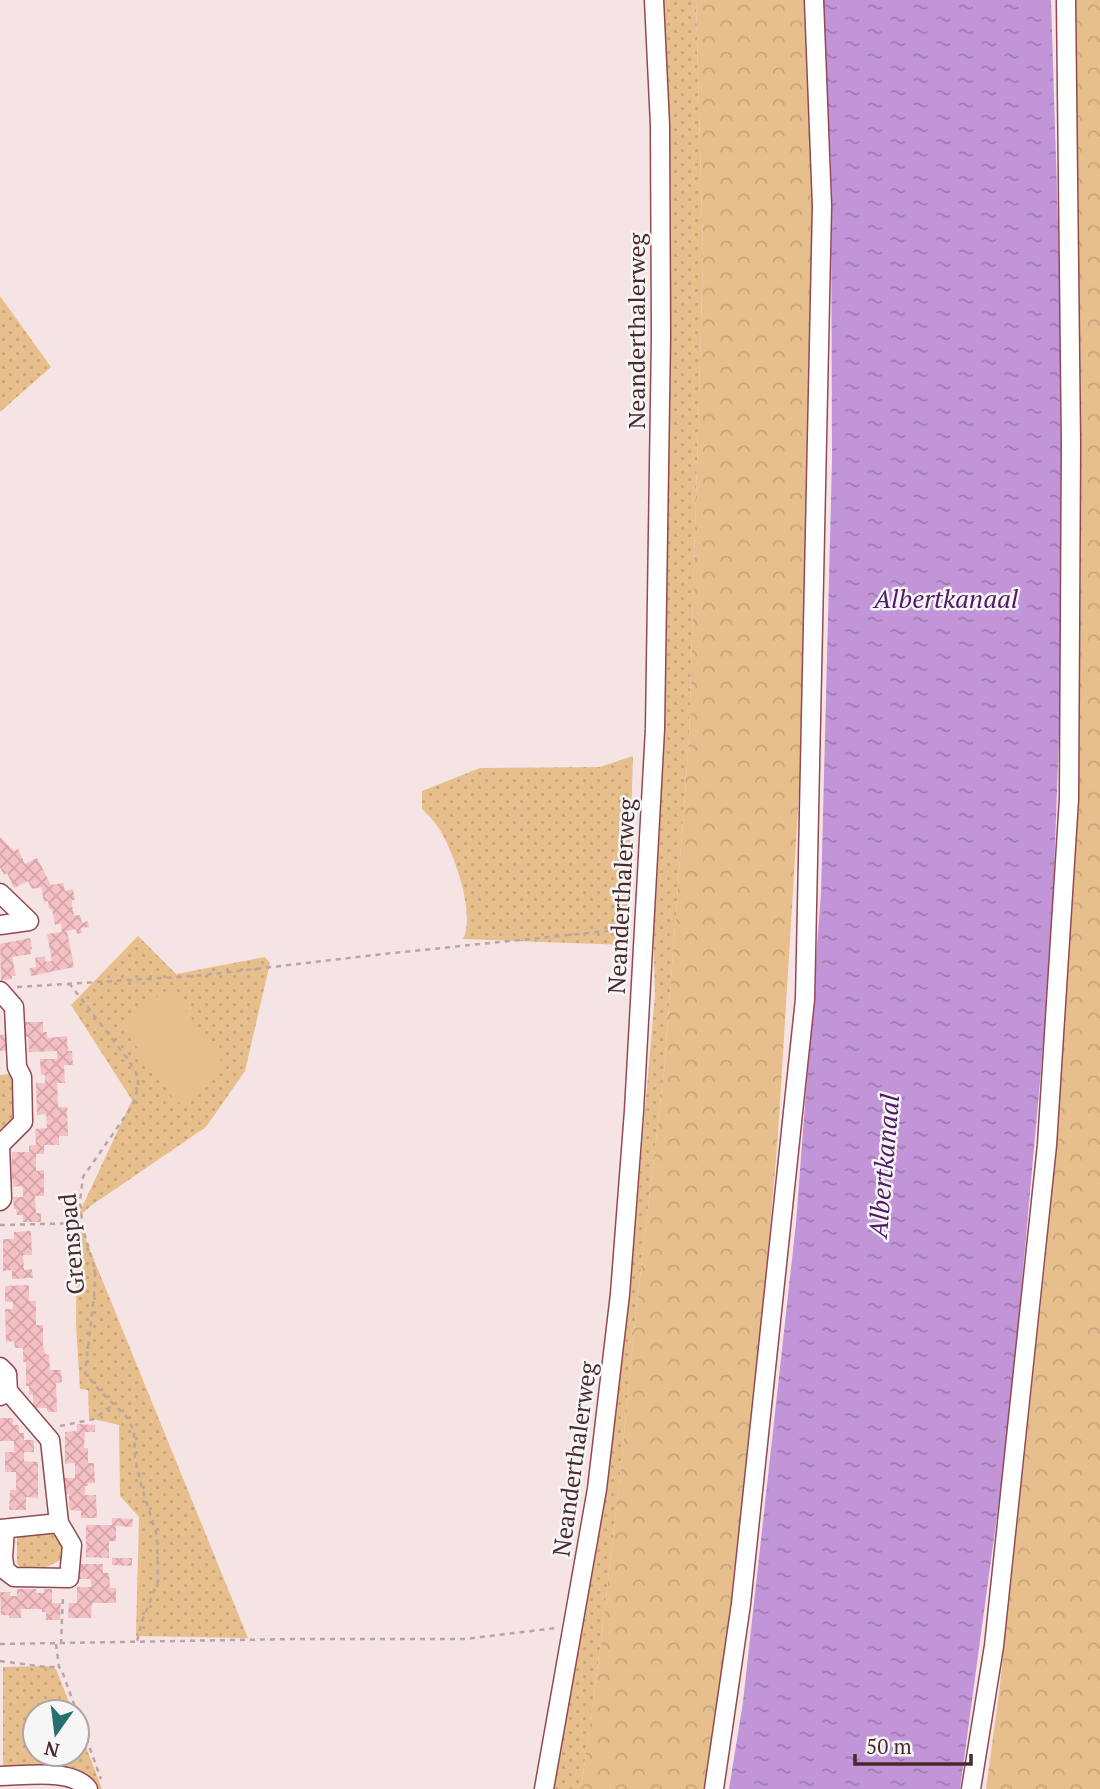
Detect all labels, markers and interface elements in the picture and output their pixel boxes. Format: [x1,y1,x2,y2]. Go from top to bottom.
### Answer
street label: Neanderthalerweg [620,232,652,429]
water label: Albertkanaal [872,581,1019,615]
street label: Neanderthalerweg [600,797,642,995]
water label: Albertkanaal [860,1092,906,1241]
street label: Grenspad [51,1192,91,1296]
street label: Neanderthalerweg [544,1359,604,1558]
north arrow [21,1698,91,1768]
scale bar [855,1722,970,1766]
text: 50 m [866,1732,912,1760]
text: N [41,1736,62,1764]

